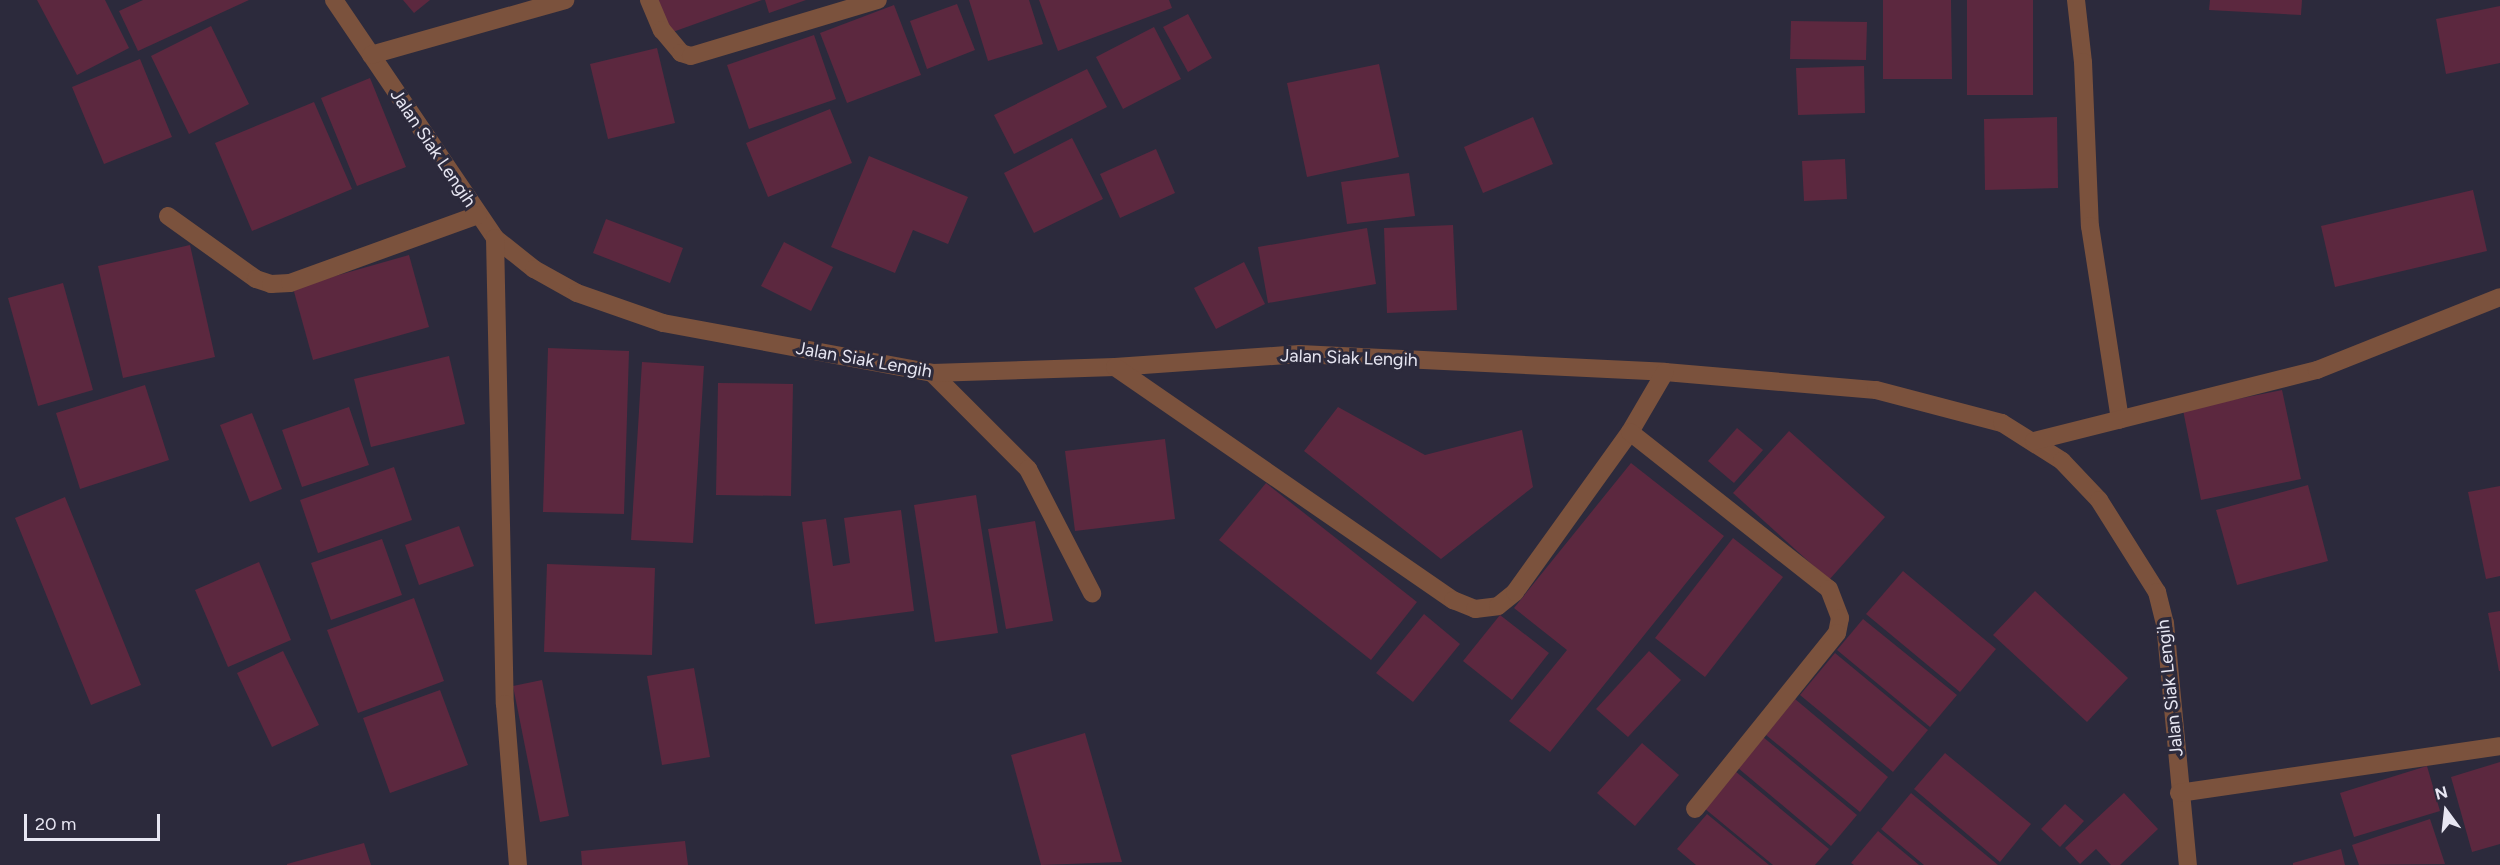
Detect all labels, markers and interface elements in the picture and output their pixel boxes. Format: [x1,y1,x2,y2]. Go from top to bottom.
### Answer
street label: Jalan Siak Lengih [386,85,480,211]
street label: Jalan Siak Lengih [794,337,934,383]
street label: Jalan Siak Lengih [1280,345,1418,371]
street label: Jalan Siak Lengih [2152,618,2188,758]
north arrow [2416,781,2476,841]
text: N [2433,782,2450,804]
scale bar [27,802,164,840]
text: 20 m [35,813,76,835]

